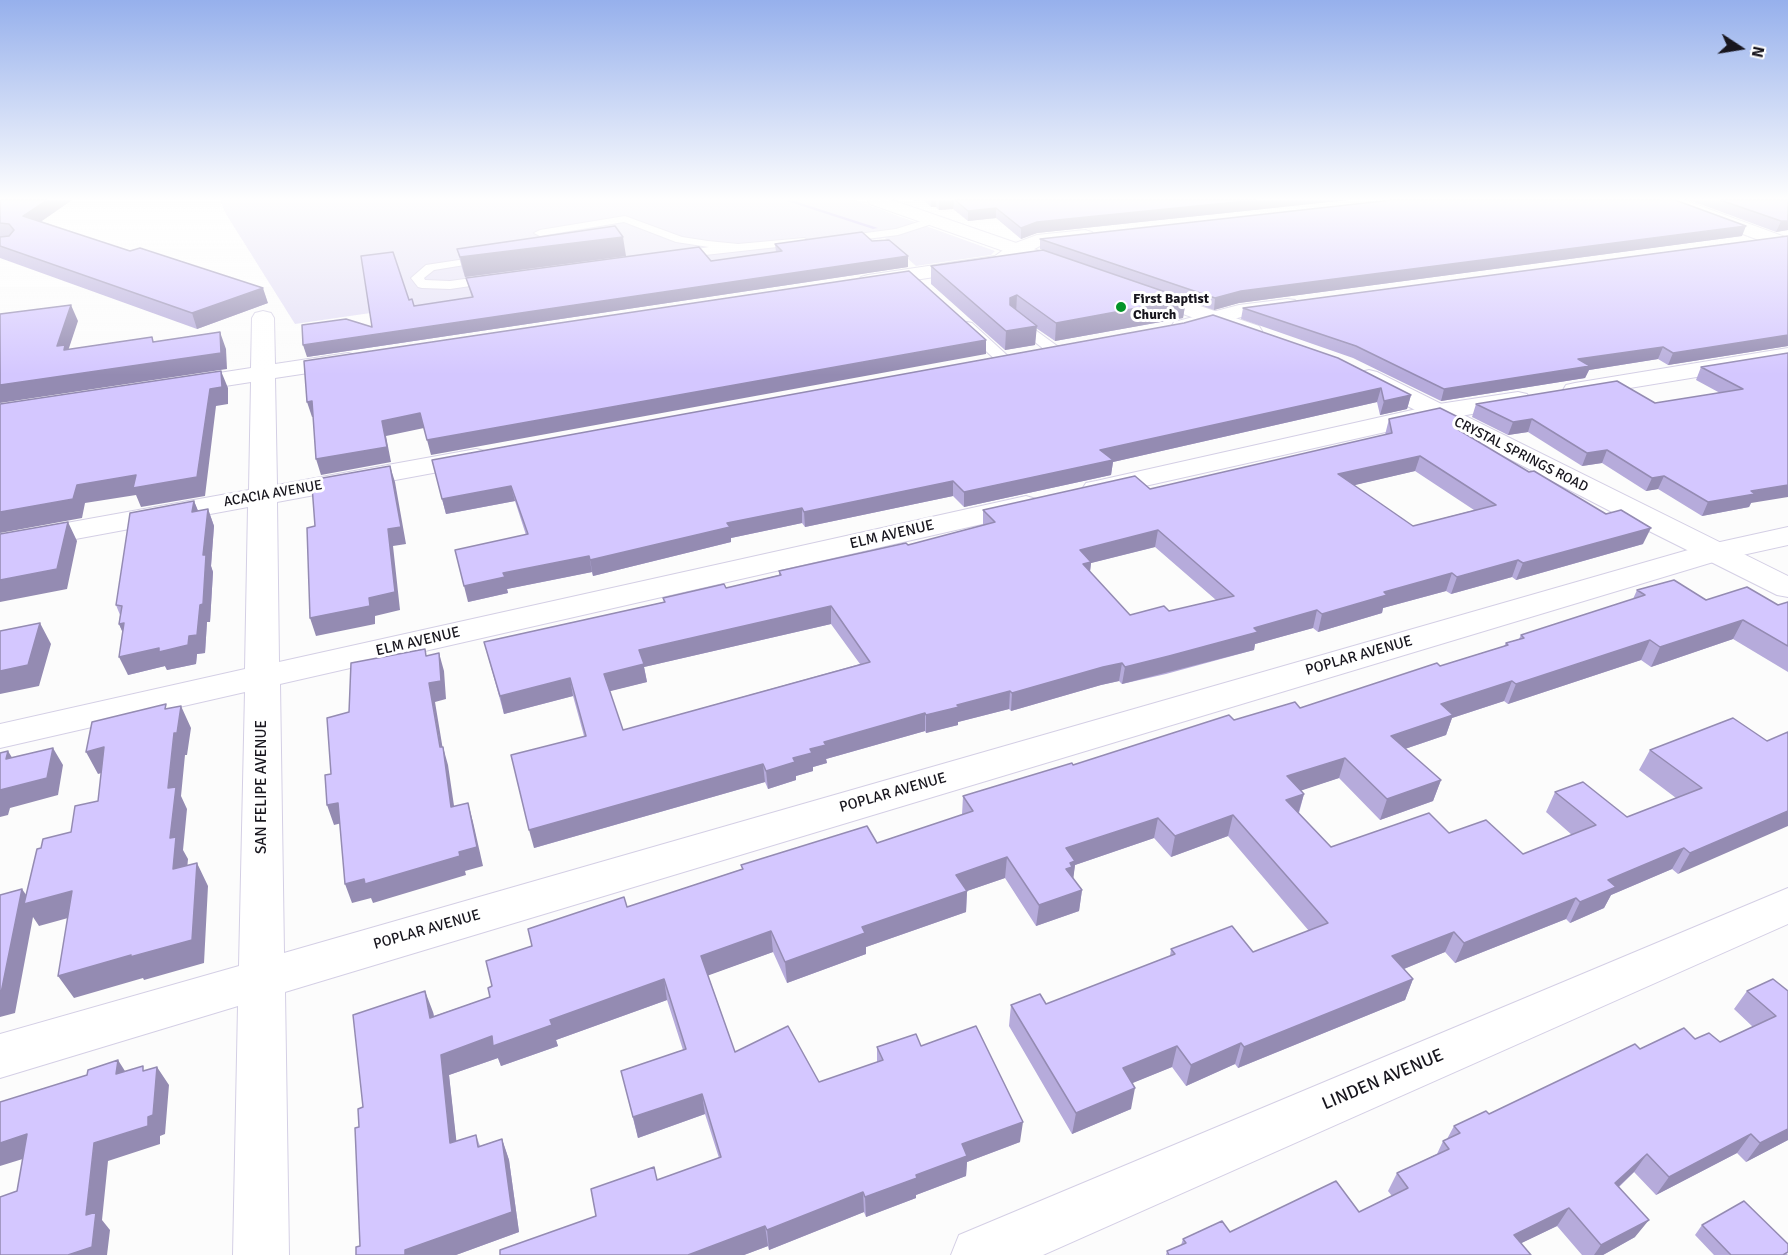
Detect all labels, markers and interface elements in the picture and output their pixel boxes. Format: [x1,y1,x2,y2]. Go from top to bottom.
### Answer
north arrow [1710,18,1770,78]
text: N [1747,44,1769,59]
place label: First Baptist Church [1133,291,1209,324]
marker: First Baptist Church [1114,300,1128,314]
street label: CRYSTAL SPRINGS ROAD [1451,414,1591,496]
street label: ACACIA AVENUE [222,477,324,511]
street label: ELM AVENUE [848,517,936,553]
street label: ELM AVENUE [374,624,462,660]
street label: POPLAR AVENUE [1304,632,1414,680]
street label: SAN FELIPE AVENUE [253,720,271,854]
street label: POPLAR AVENUE [838,769,948,817]
street label: POPLAR AVENUE [372,906,482,954]
street label: LINDEN AVENUE [1319,1045,1447,1115]

